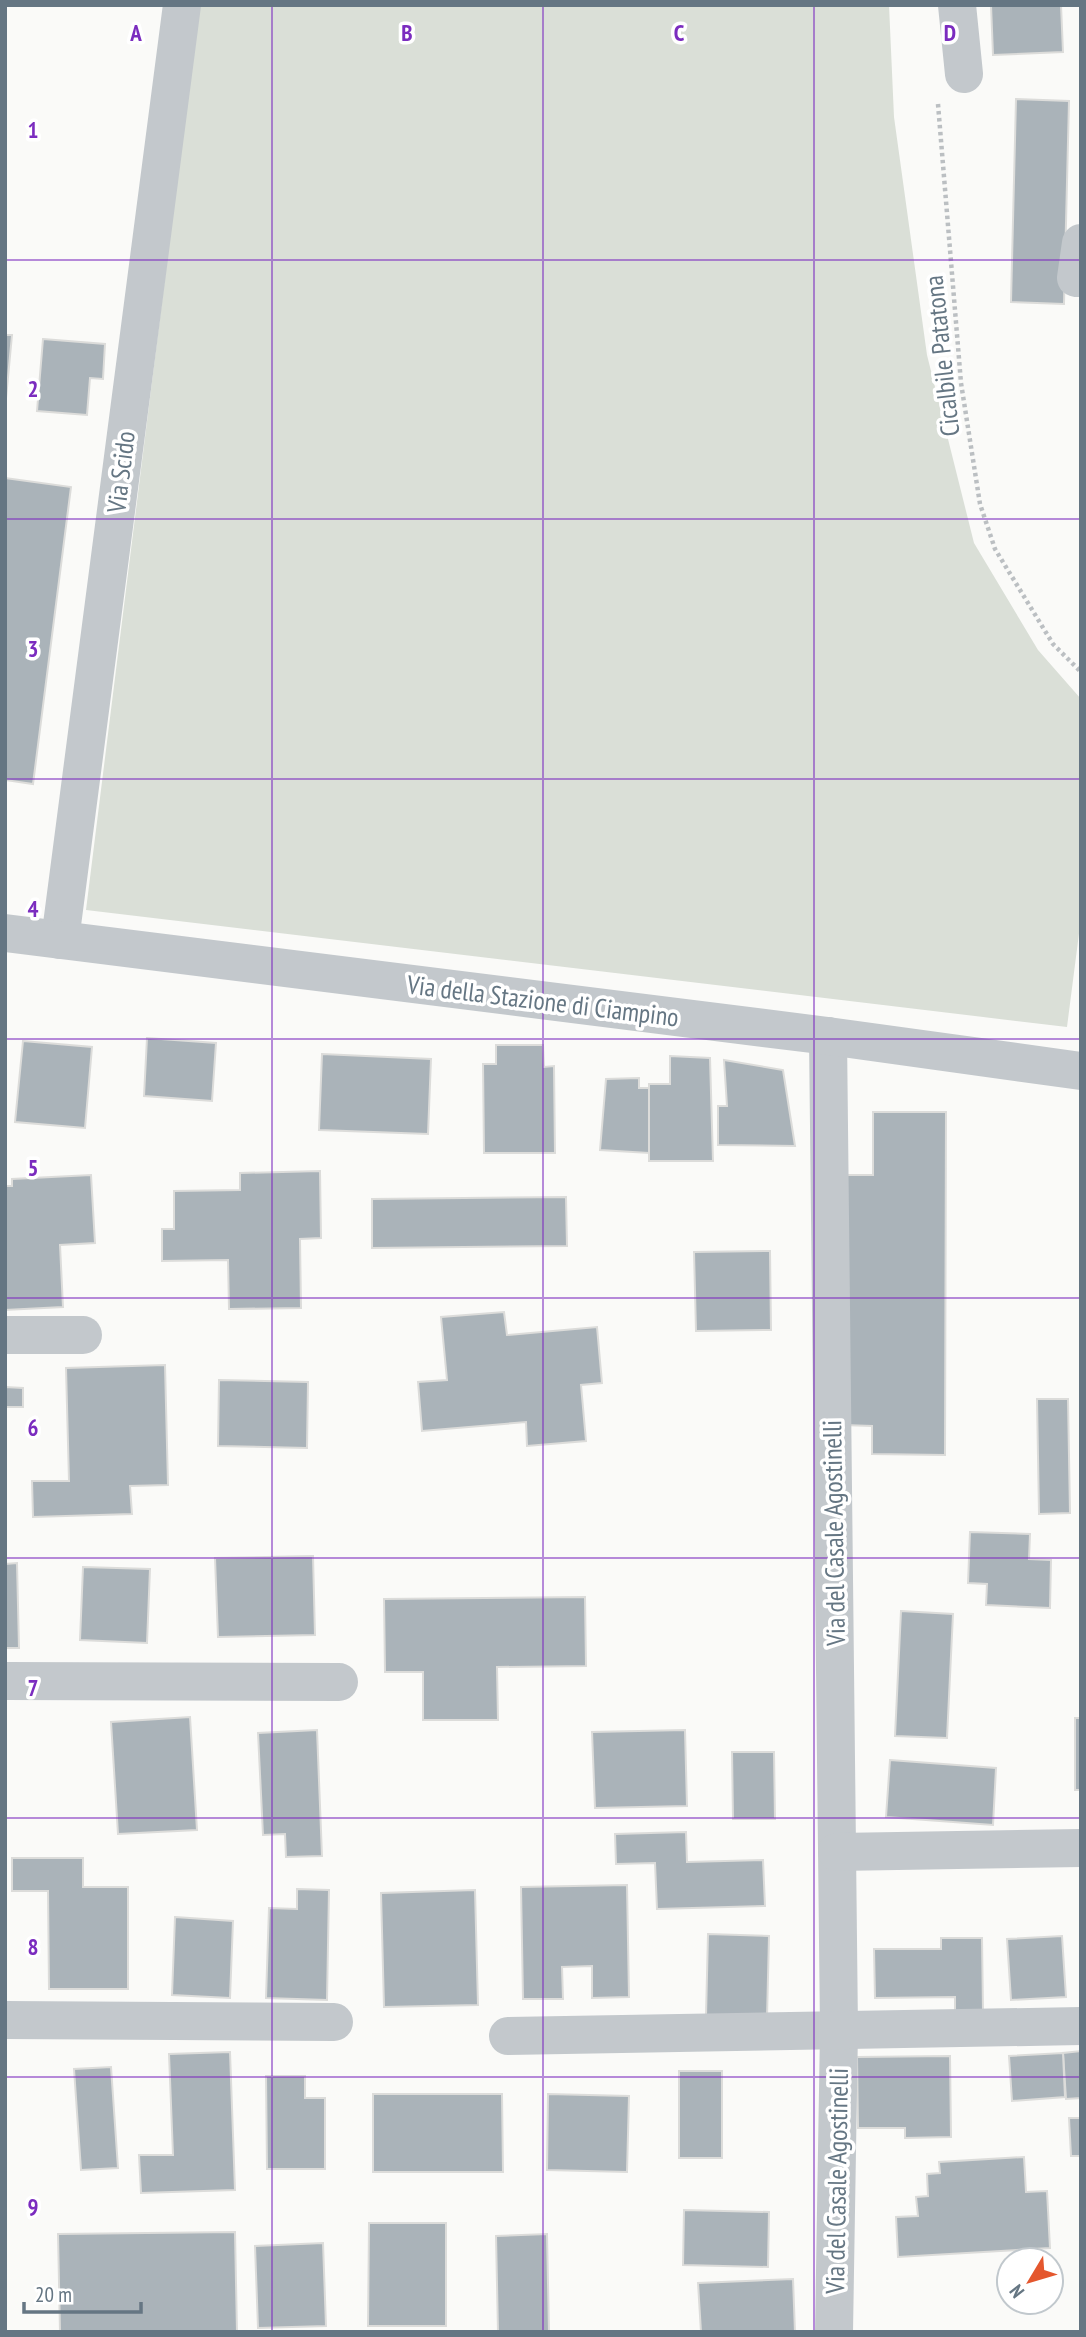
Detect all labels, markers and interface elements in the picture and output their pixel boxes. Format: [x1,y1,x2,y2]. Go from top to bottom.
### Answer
text: A [129,18,142,47]
text: B [401,18,413,47]
text: C [674,18,685,47]
text: D [944,18,956,47]
text: 1 [28,115,39,144]
street label: Cicalbile Patatona [917,274,966,438]
text: 2 [28,374,39,403]
street label: Via Scido [99,429,142,516]
text: 3 [28,634,39,663]
text: 4 [28,894,39,923]
street label: Via della Stazione di Ciampino [405,967,681,1034]
text: 5 [28,1153,39,1182]
text: 6 [28,1413,39,1442]
street label: Via del Casale Agostinelli [815,1420,852,1647]
text: 7 [28,1673,39,1702]
text: 8 [28,1932,39,1961]
street label: Via del Casale Agostinelli [818,2068,855,2295]
text: 9 [28,2192,39,2221]
north arrow [995,2246,1065,2316]
scale bar [24,2270,142,2314]
text: N [1004,2280,1029,2303]
text: 20 m [35,2281,72,2308]

